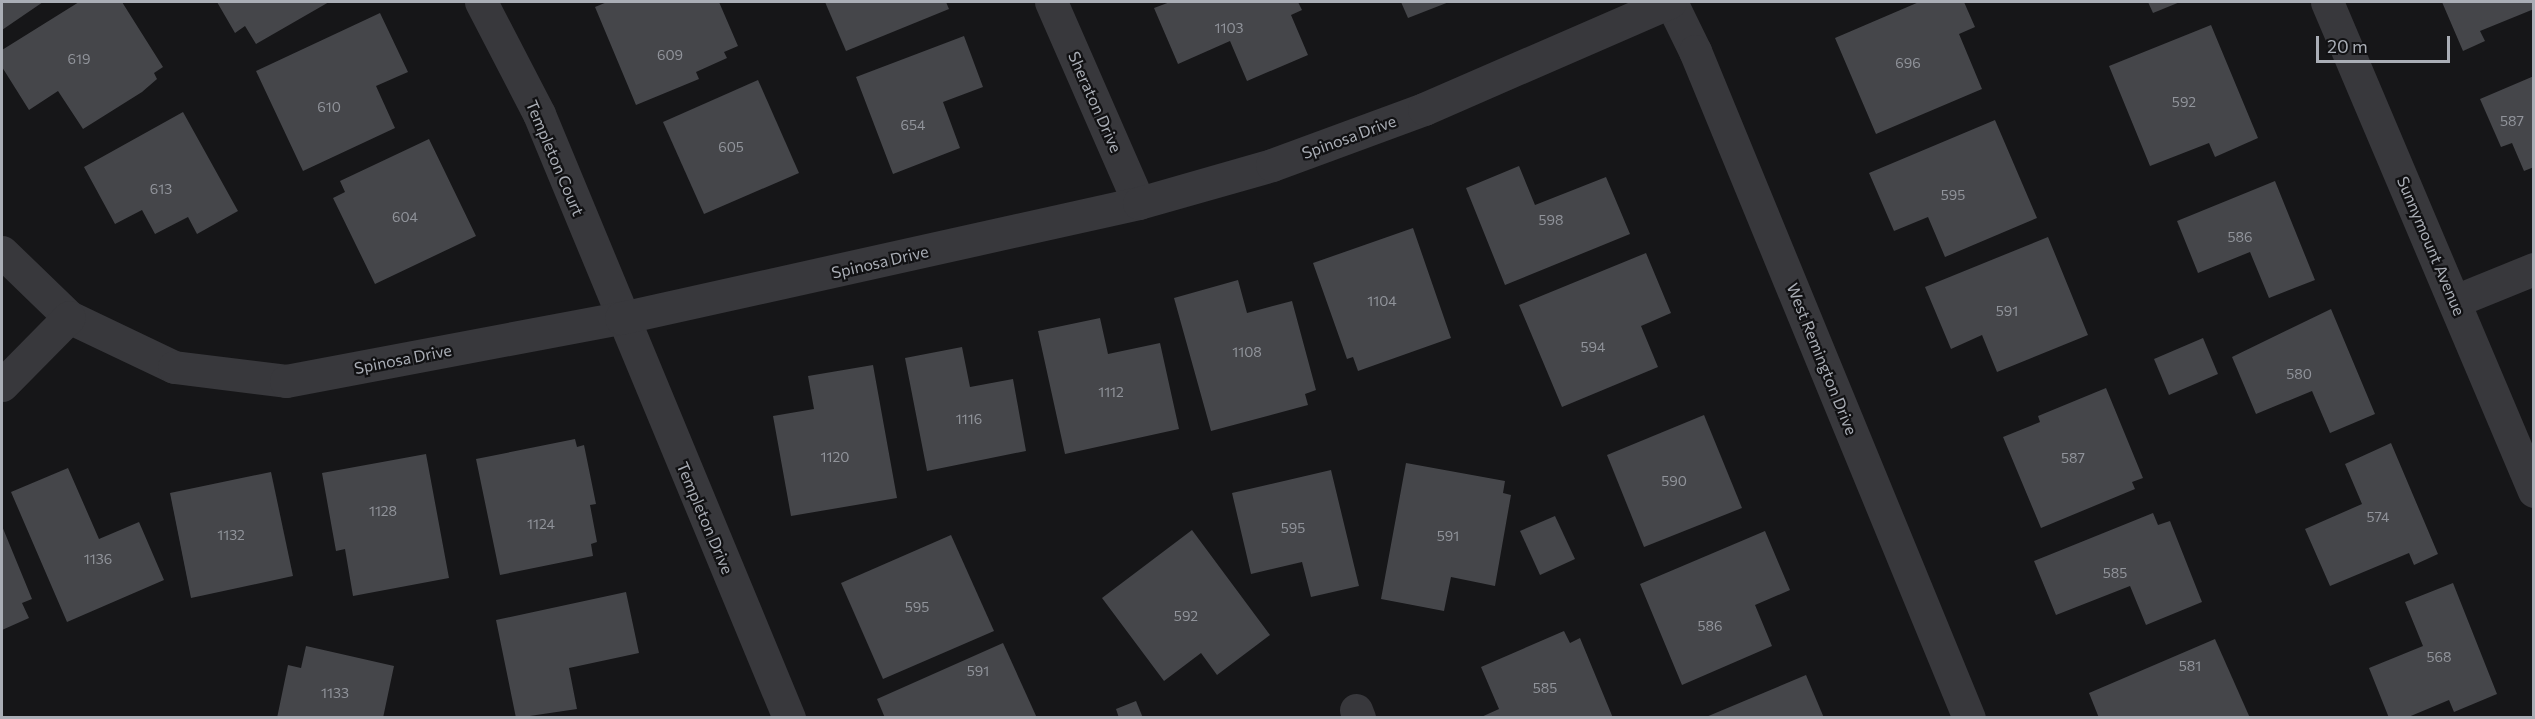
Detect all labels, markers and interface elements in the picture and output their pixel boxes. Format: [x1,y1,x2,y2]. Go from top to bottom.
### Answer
house number: 1103 [1214,20,1244,36]
scale bar [2319,24,2452,62]
text: 20 m [2327,35,2368,57]
house number: 609 [657,47,683,63]
street label: Sheraton Drive [1064,49,1126,155]
house number: 619 [68,51,90,67]
house number: 696 [1895,55,1921,71]
house number: 592 [2172,94,2196,110]
street label: Templeton Court [522,97,588,219]
house number: 610 [317,99,341,115]
street label: Spinosa Drive [1299,111,1399,163]
house number: 587 [2500,113,2524,129]
house number: 654 [901,117,925,133]
house number: 605 [718,139,744,155]
street label: Sunnymount Avenue [2393,174,2469,318]
house number: 613 [150,181,172,197]
house number: 595 [1941,187,1965,203]
house number: 604 [392,209,418,225]
house number: 598 [1538,212,1564,228]
house number: 586 [2227,229,2253,245]
street label: Spinosa Drive [830,242,930,282]
street label: West Remington Drive [1783,280,1861,438]
house number: 1104 [1367,293,1397,309]
house number: 591 [1996,303,2018,319]
house number: 594 [1581,339,1605,355]
street label: Spinosa Drive [353,340,453,378]
house number: 1108 [1232,344,1262,360]
house number: 580 [2286,366,2312,382]
house number: 1112 [1098,384,1124,400]
house number: 1116 [956,411,982,427]
house number: 1120 [821,449,849,465]
house number: 587 [2061,450,2085,466]
street label: Templeton Drive [673,459,737,577]
house number: 590 [1661,473,1687,489]
house number: 1128 [369,503,397,519]
house number: 574 [2367,509,2389,525]
house number: 1124 [527,516,555,532]
house number: 595 [1281,520,1305,536]
house number: 1132 [217,527,245,543]
house number: 591 [1437,528,1459,544]
house number: 1136 [84,551,112,567]
house number: 585 [2103,565,2127,581]
house number: 595 [905,599,929,615]
house number: 592 [1174,608,1198,624]
house number: 586 [1697,618,1723,634]
house number: 568 [2426,649,2452,665]
house number: 581 [2179,658,2201,674]
house number: 591 [967,663,989,679]
house number: 585 [1533,680,1557,696]
house number: 1133 [321,685,349,701]

